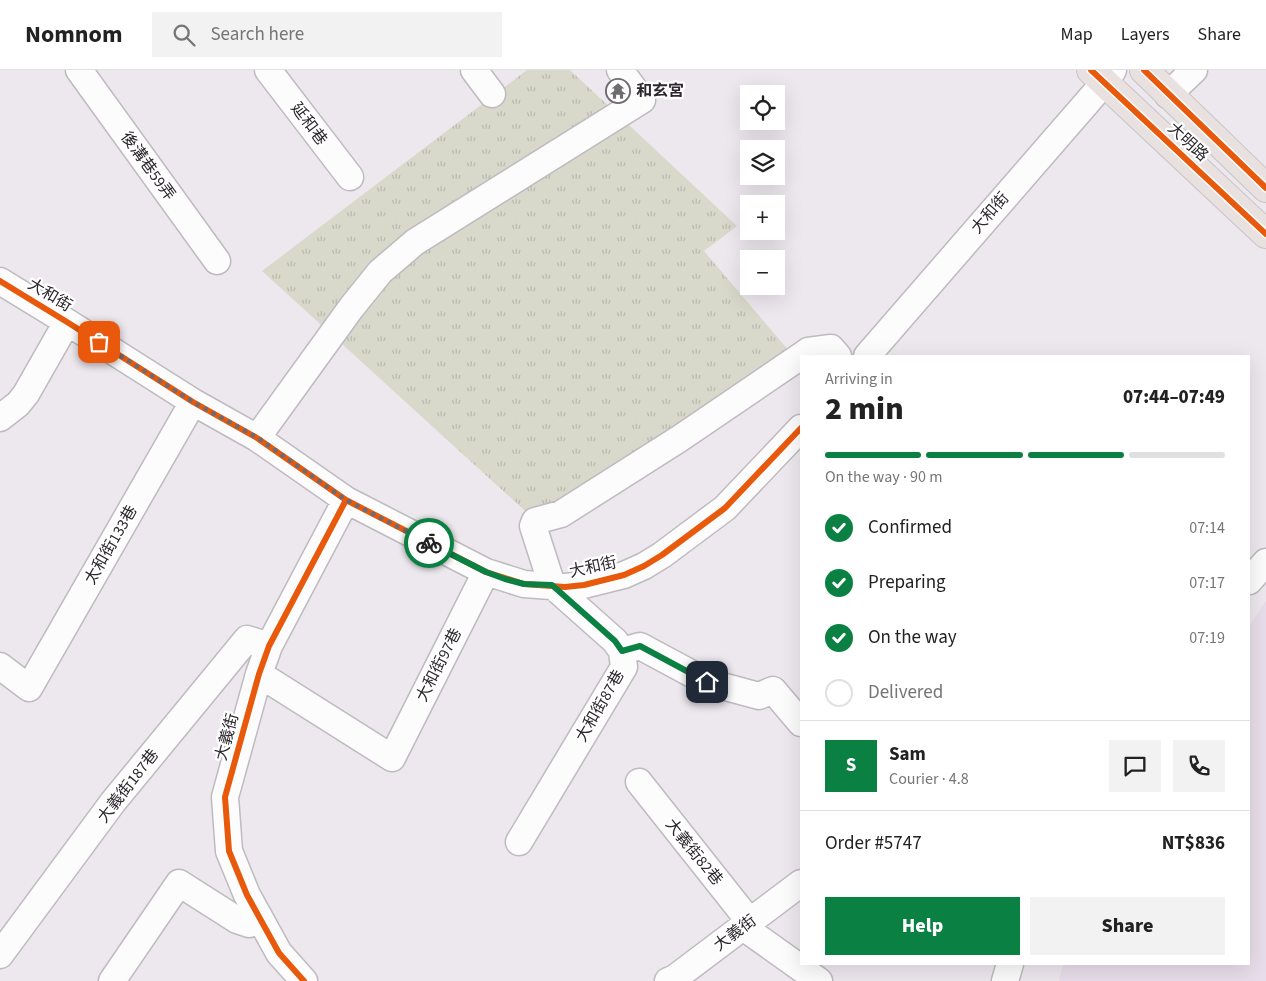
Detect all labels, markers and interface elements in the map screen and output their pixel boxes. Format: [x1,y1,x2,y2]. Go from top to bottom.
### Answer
search box [152,12,502,57]
text: Nomnom [25,17,122,52]
icon: search [170,21,198,49]
text: Search here [210,21,304,48]
text: Map [1061,22,1093,47]
text: Layers [1121,22,1170,47]
text: Share [1198,22,1241,47]
temple icon: 和玄宮 [605,78,631,104]
place label: 和玄宮 [636,80,684,102]
map controls [740,85,785,295]
button: locate [740,85,785,130]
street label: 延和巷 [286,98,332,150]
street label: 大明路 [1163,118,1213,166]
street label: 後溝巷59弄 [116,127,180,205]
button: layers [740,140,785,185]
street label: 大和街 [966,188,1014,238]
button: + [740,195,785,240]
button: − [740,250,785,295]
street label: 大和街 [24,273,76,317]
pin [78,321,120,363]
icon: bag [85,328,113,356]
text: Arriving in [825,368,893,390]
text: 07:44–07:49 [1123,384,1225,411]
text: 2 min [825,386,904,432]
text: On the way · 90 m [825,466,942,488]
street label: 太和街133巷 [80,501,142,589]
icon: check [825,514,853,542]
text: Confirmed [868,514,952,541]
text: 07:14 [1189,517,1225,539]
courier [404,518,454,568]
icon: bike [415,529,443,557]
street label: 大和街 [567,551,619,583]
icon: check [825,569,853,597]
text: Preparing [868,569,946,596]
text: 07:17 [1189,572,1225,594]
street label: 大和街97巷 [411,624,467,706]
icon: check [825,624,853,652]
text: On the way [868,624,957,651]
text: 07:19 [1189,627,1225,649]
pin [686,661,728,703]
street label: 大和街87巷 [570,666,630,746]
icon: home [693,668,721,696]
text: Delivered [868,679,943,706]
street label: 大義街 [210,711,244,763]
button: chat [1109,740,1161,792]
button: phone [1173,740,1225,792]
text: Sam [889,741,926,768]
street label: 大義街187巷 [92,745,164,827]
text: S [846,752,856,779]
text: Courier · 4.8 [889,768,969,790]
street label: 大義街82巷 [660,814,728,890]
text: Order #5747 [825,830,922,857]
text: NT$836 [1162,830,1225,857]
button: Help [825,897,1020,955]
button: Share [1030,897,1225,955]
street label: 大義街 [709,910,761,956]

